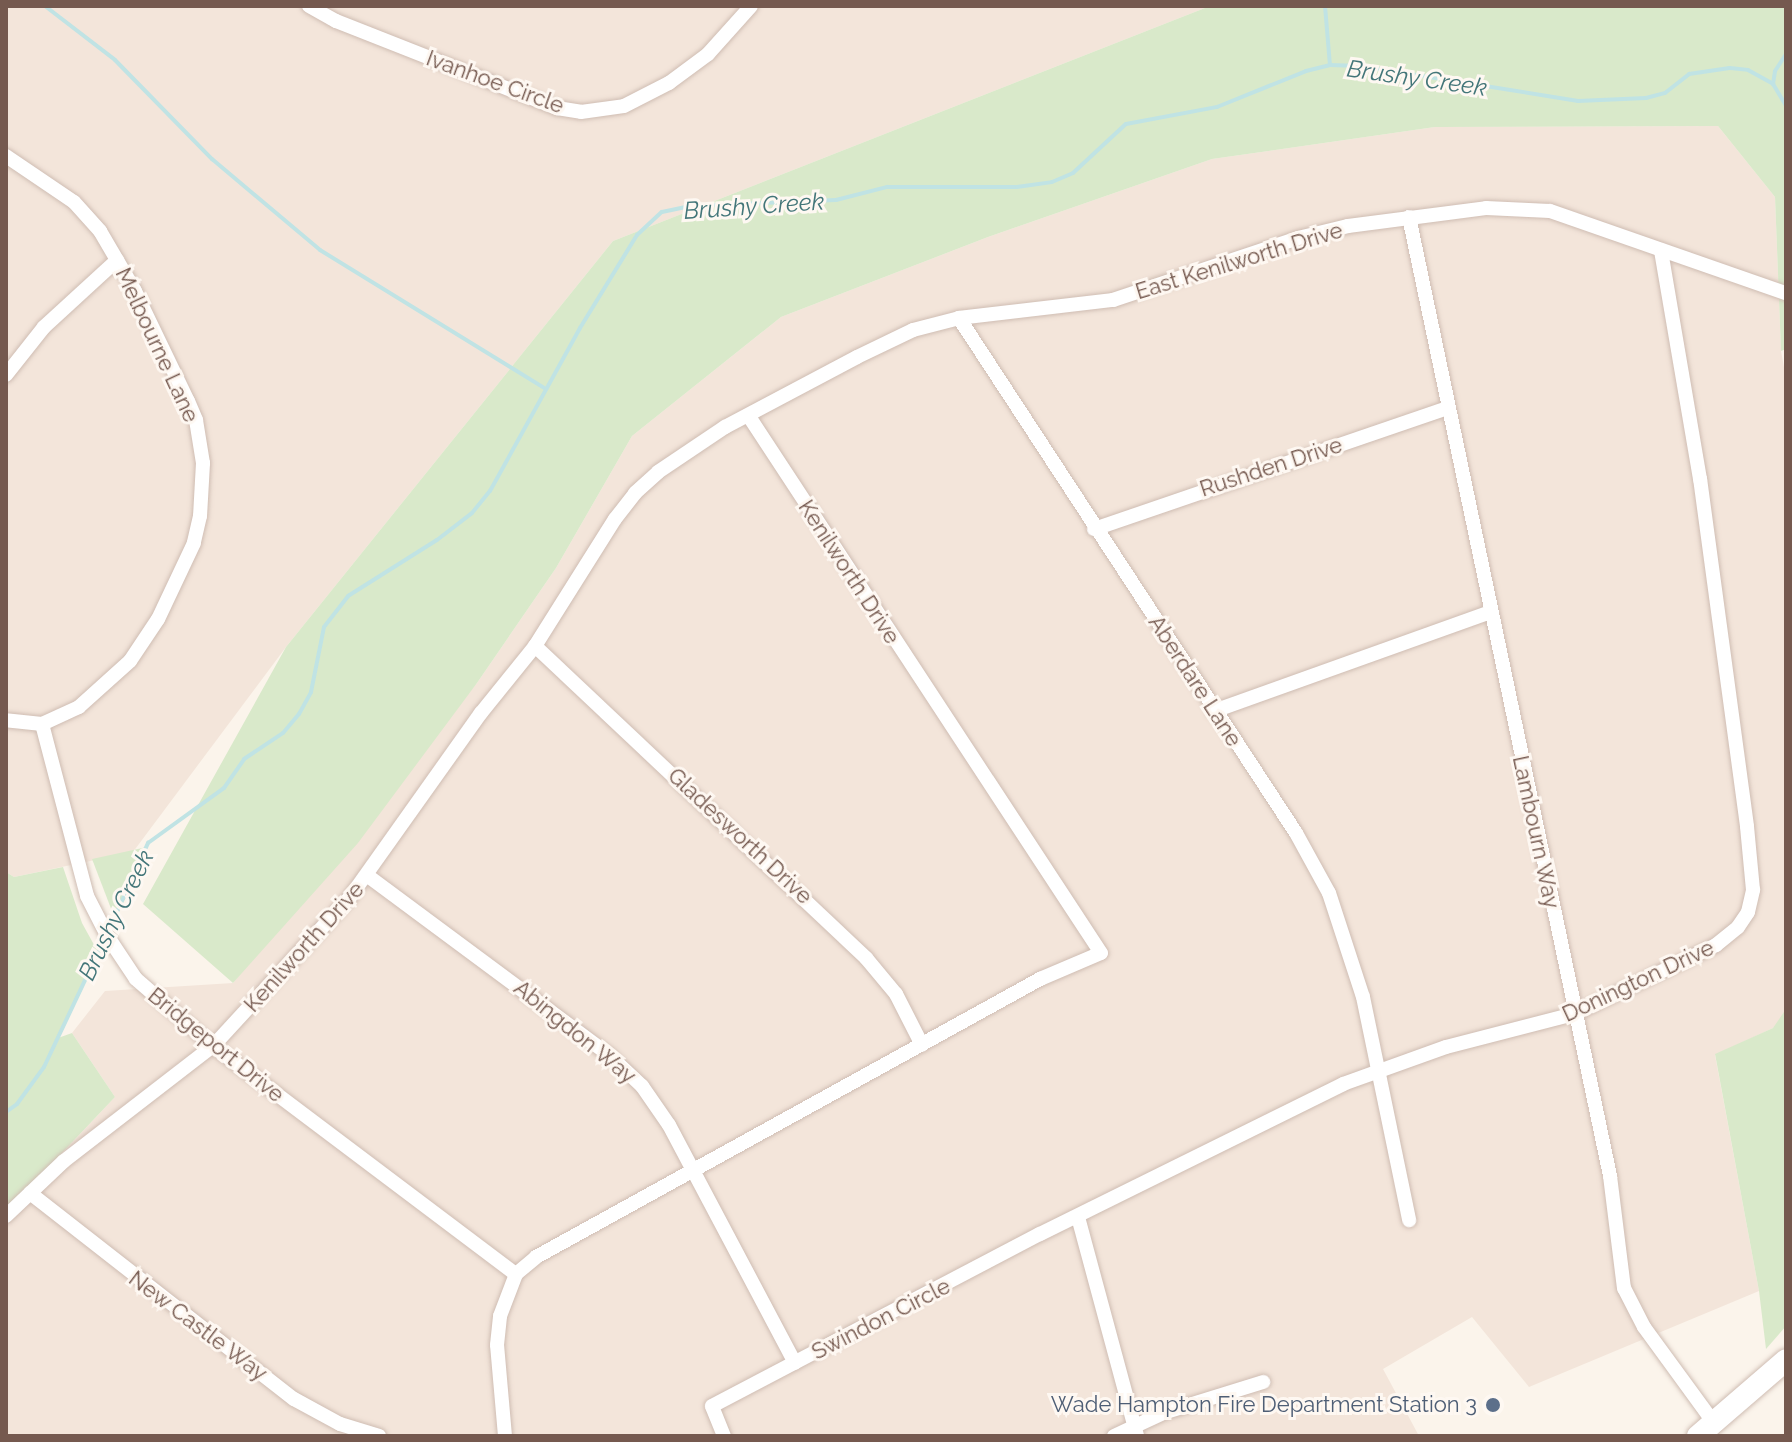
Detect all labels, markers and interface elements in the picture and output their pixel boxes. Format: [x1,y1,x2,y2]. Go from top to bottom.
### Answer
street label: Ivanhoe Circle [423,45,567,119]
water label: Brushy Creek [1345,54,1489,102]
water label: Brushy Creek [682,187,826,225]
street label: East Kenilworth Drive [1132,217,1346,305]
street label: Melbourne Lane [110,264,204,426]
street label: Rushden Drive [1196,432,1346,502]
street label: Kenilworth Drive [793,495,905,649]
street label: Aberdare Lane [1143,611,1247,751]
street label: Lambourn Way [1507,753,1565,911]
street label: Gladesworth Drive [662,762,818,910]
water label: Brushy Creek [72,845,160,985]
street label: Kenilworth Drive [239,876,369,1018]
street label: Donington Drive [1558,934,1718,1028]
street label: Abingdon Way [508,974,642,1090]
street label: Bridgeport Drive [143,982,289,1108]
street label: New Castle Way [123,1265,273,1387]
street label: Swindon Circle [807,1273,955,1365]
place label: Wade Hampton Fire Department Station 3 [1051,1392,1477,1418]
marker: Wade Hampton Fire Department Station 3 [1484,1396,1502,1414]

